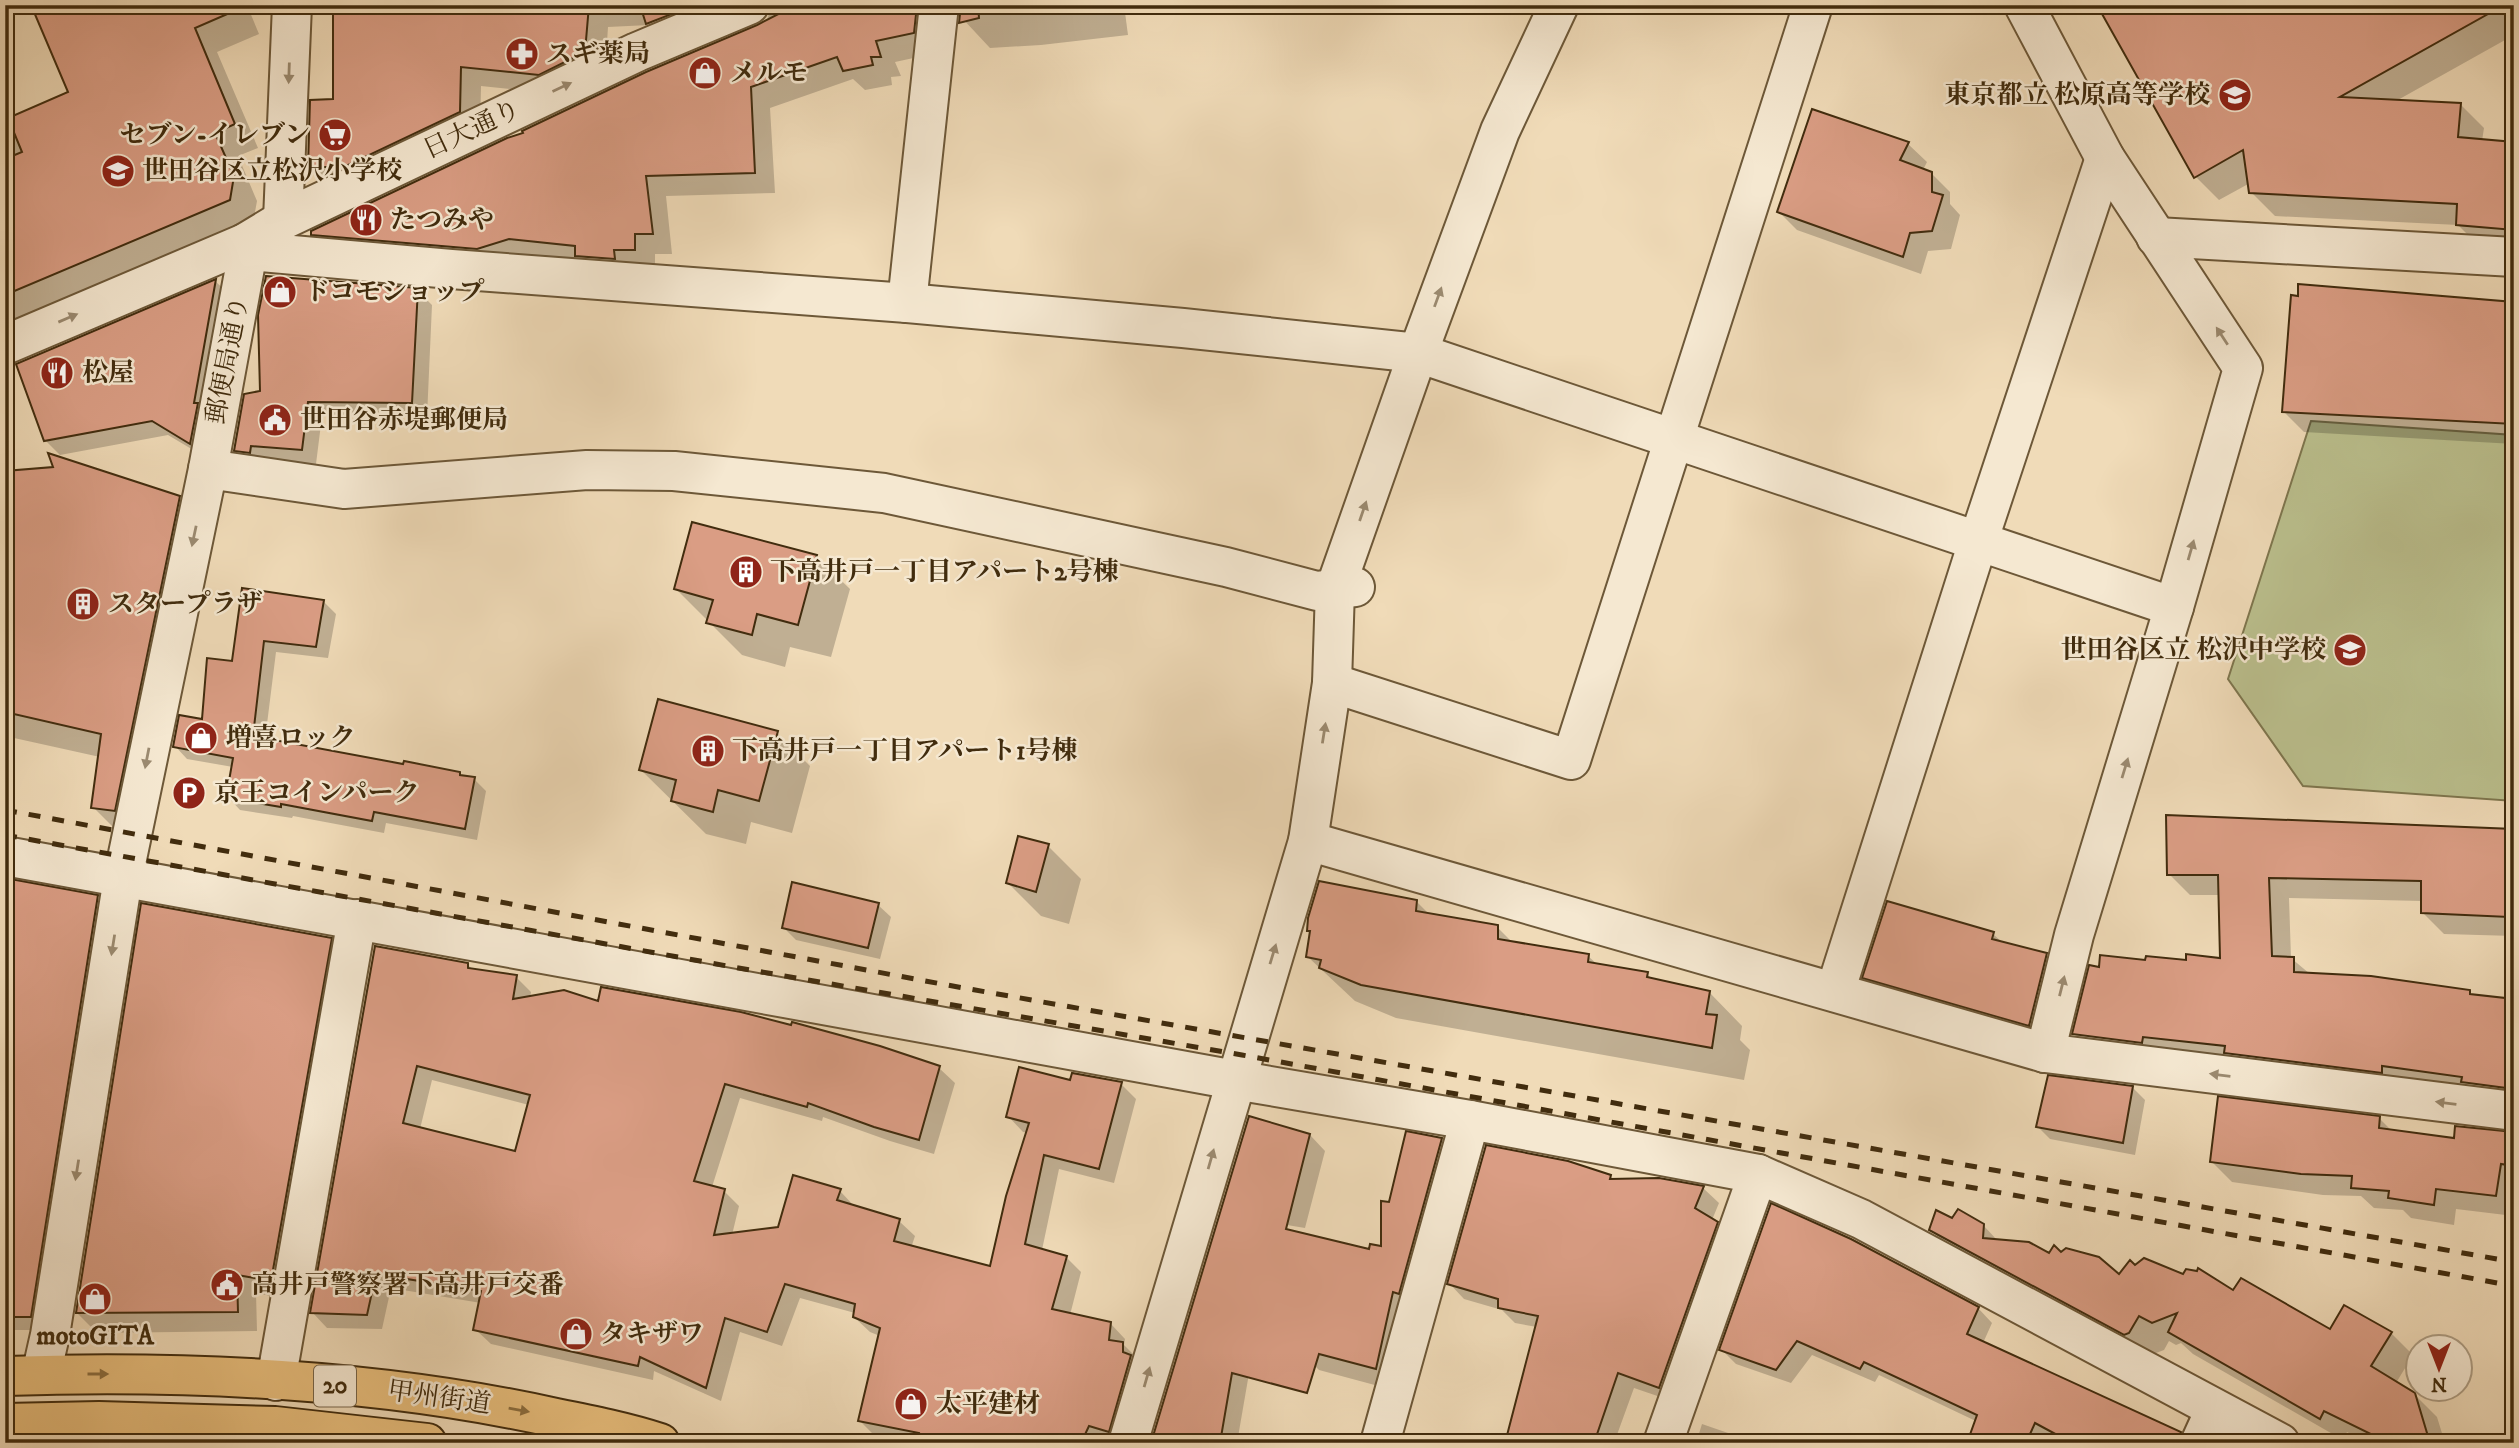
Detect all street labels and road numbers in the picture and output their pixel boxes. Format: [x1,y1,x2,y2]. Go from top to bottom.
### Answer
street label: 日大通り [418,93,526,167]
street label: 郵便局通り [199,293,257,427]
road number: 20 [314,1366,356,1406]
street label: 甲州街道 [385,1374,493,1422]

